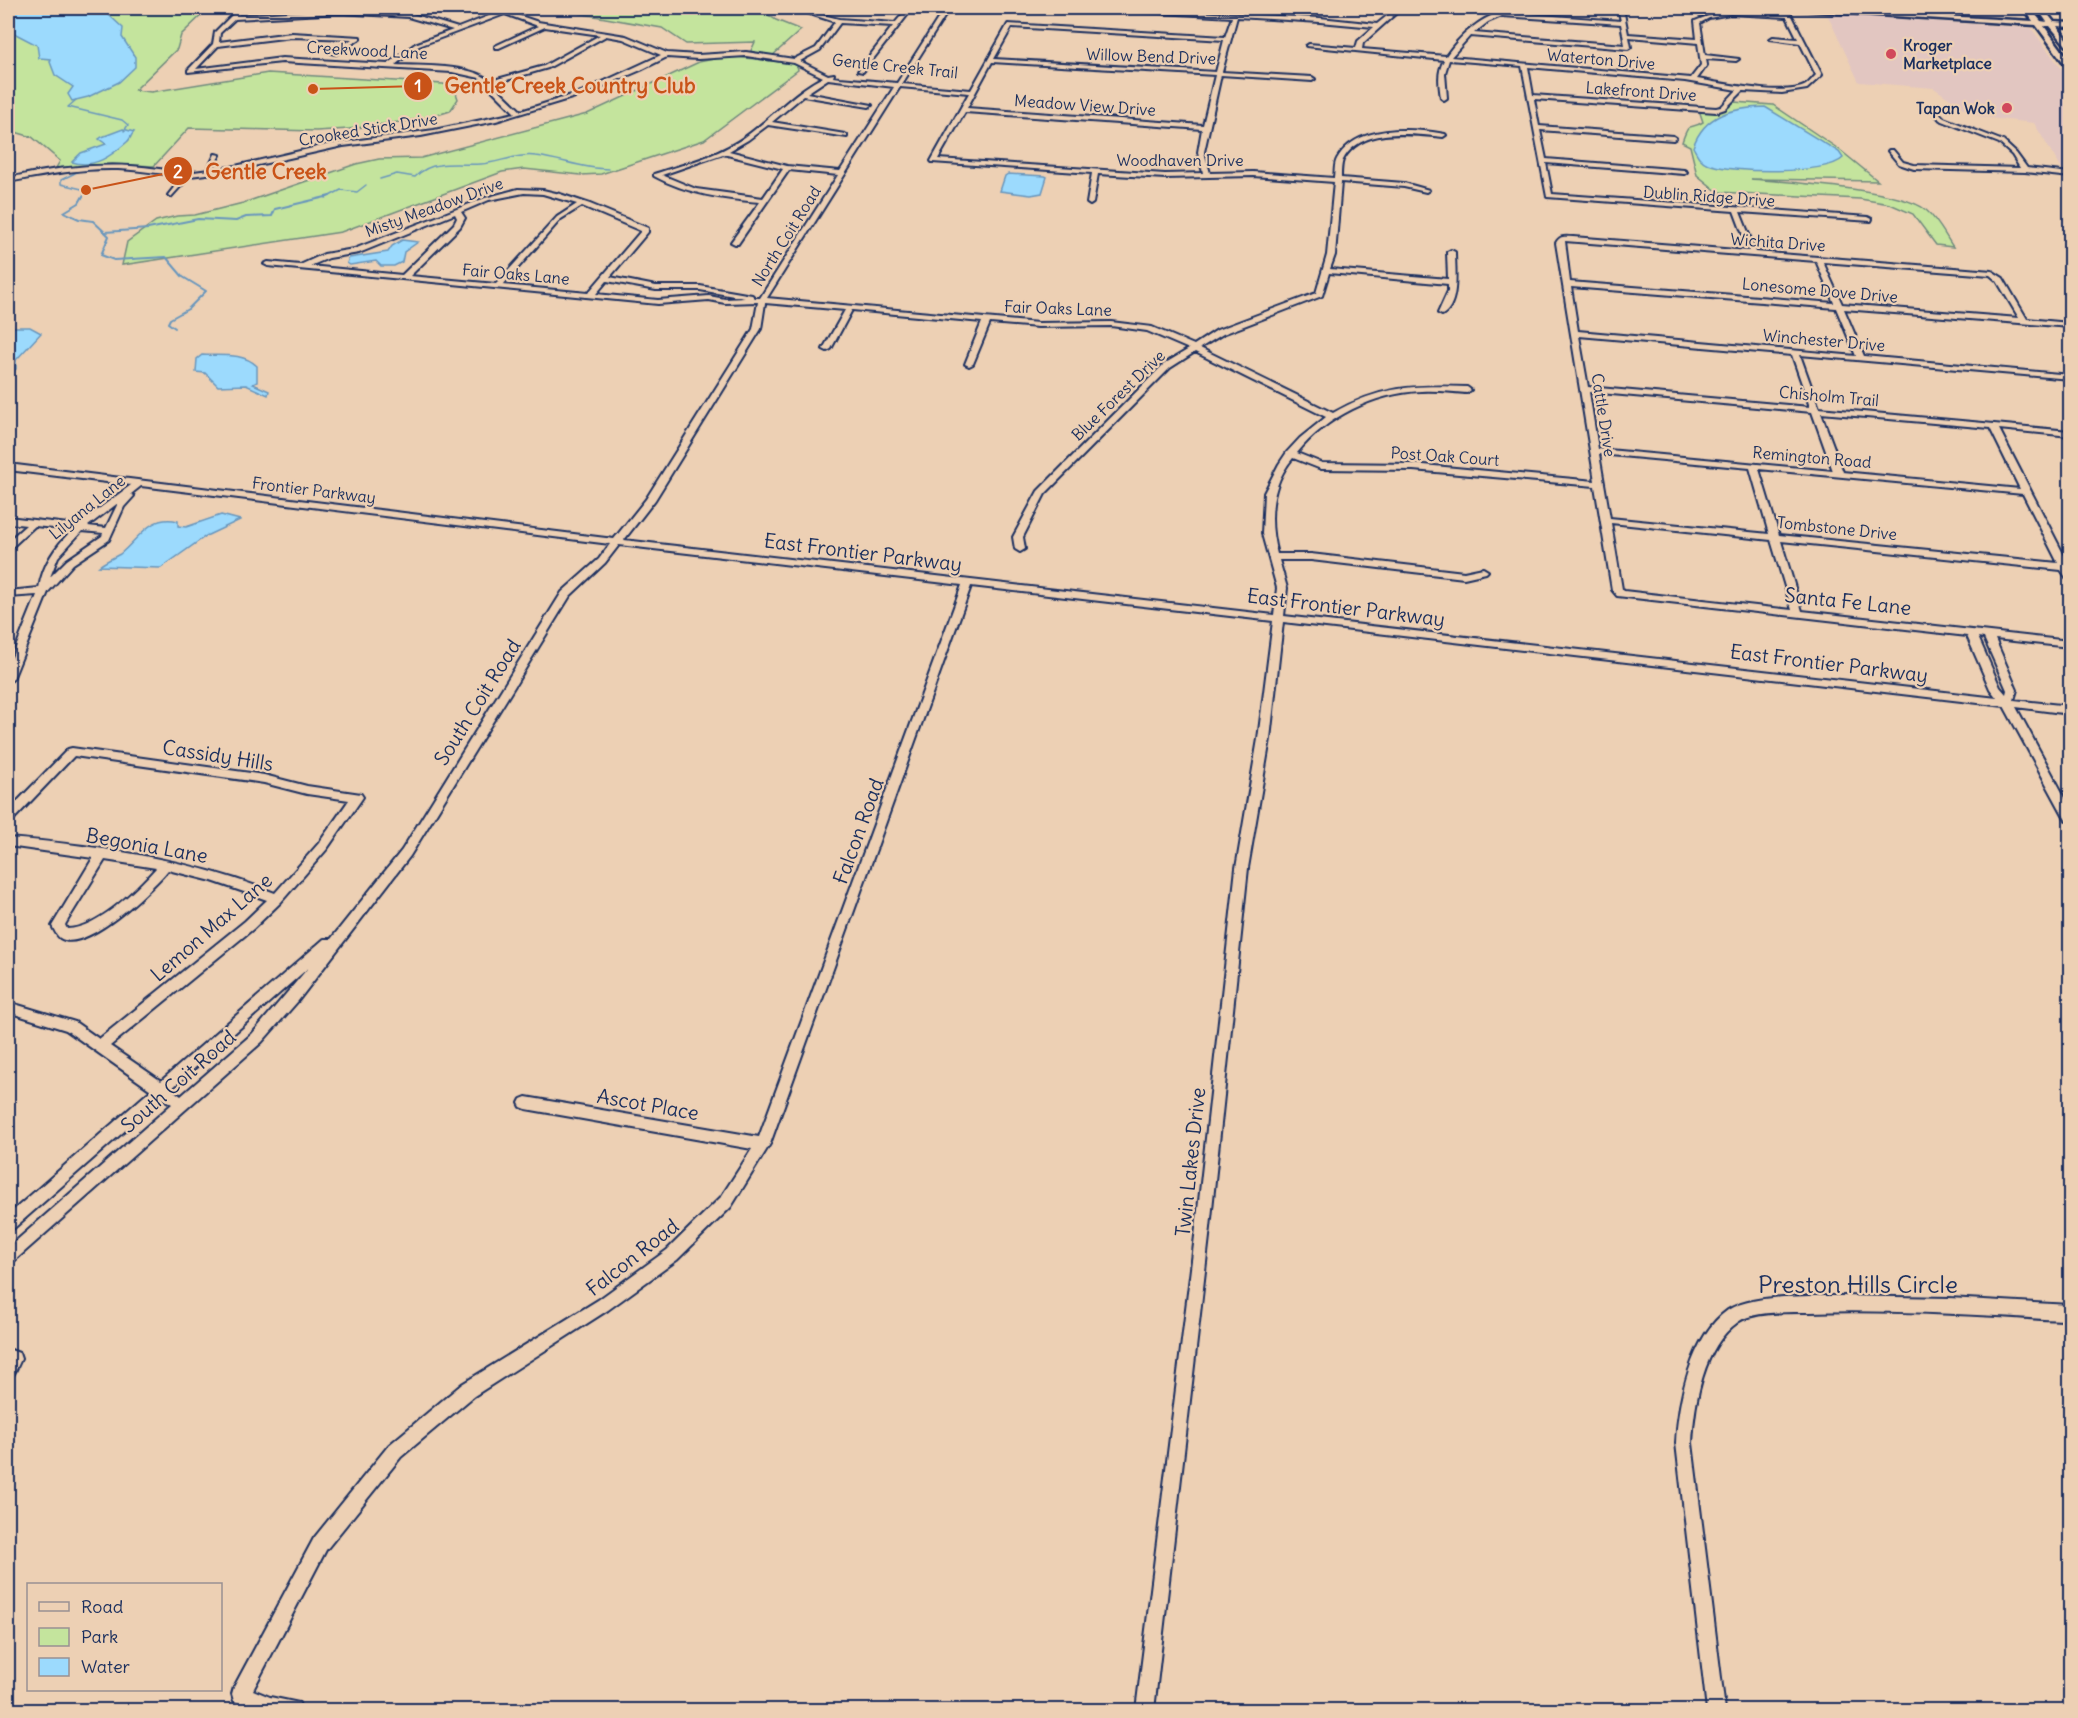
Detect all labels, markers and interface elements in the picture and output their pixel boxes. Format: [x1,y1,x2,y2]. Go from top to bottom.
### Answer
place label: Kroger Marketplace [1903,35,1992,74]
street label: Creekwood Lane [306,37,428,63]
street label: Willow Bend Drive [1086,44,1216,68]
street label: Waterton Drive [1546,44,1656,74]
marker: Kroger Marketplace [1884,47,1898,61]
street label: Gentle Creek Trail [831,49,959,83]
callout: Gentle Creek Country Club [403,67,708,106]
text: Gentle Creek Country Club [444,72,696,99]
text: 1 [414,74,422,97]
street label: Lakefront Drive [1585,77,1697,105]
street label: Meadow View Drive [1014,90,1156,120]
place label: Tapan Wok [1916,98,1995,119]
marker: Tapan Wok [2000,101,2014,115]
street label: Crooked Stick Drive [297,108,439,150]
street label: Woodhaven Drive [1116,150,1244,170]
callout: Gentle Creek [163,152,339,191]
text: Gentle Creek [205,158,327,185]
text: 2 [173,160,183,183]
street label: Misty Meadow Drive [362,173,506,241]
street label: Dublin Ridge Drive [1642,181,1776,211]
street label: North Coit Road [747,182,825,290]
street label: Wichita Drive [1730,229,1826,255]
street label: Fair Oaks Lane [461,259,571,289]
street label: Lonesome Dove Drive [1741,273,1899,307]
street label: Fair Oaks Lane [1004,296,1112,320]
street label: Winchester Drive [1762,325,1886,355]
street label: Blue Forest Drive [1067,345,1169,445]
street label: Cattle Drive [1588,372,1620,458]
street label: Chisholm Trail [1778,382,1880,410]
street label: Post Oak Court [1390,442,1501,470]
street label: Remington Road [1752,442,1872,472]
street label: Lilyana Lane [45,470,129,544]
street label: Frontier Parkway [251,472,377,508]
street label: Tombstone Drive [1776,512,1898,544]
street label: East Frontier Parkway [763,527,963,577]
street label: East Frontier Parkway [1246,582,1446,632]
street label: Santa Fe Lane [1783,582,1913,620]
street label: South Coit Road [428,634,526,770]
street label: East Frontier Parkway [1729,638,1929,688]
street label: Cassidy Hills [161,734,275,776]
street label: Falcon Road [827,774,889,887]
street label: Begonia Lane [84,822,210,868]
street label: Lemon Max Lane [145,867,277,987]
street label: South Coit Road [115,1024,241,1138]
street label: Ascot Place [595,1083,701,1125]
street label: Twin Lakes Drive [1170,1086,1210,1238]
street label: Falcon Road [581,1213,684,1301]
street label: Preston Hills Circle [1758,1269,1958,1299]
legend [27,1583,222,1691]
text: Road [81,1595,124,1618]
text: Park [81,1625,118,1648]
text: Water [81,1655,131,1678]

